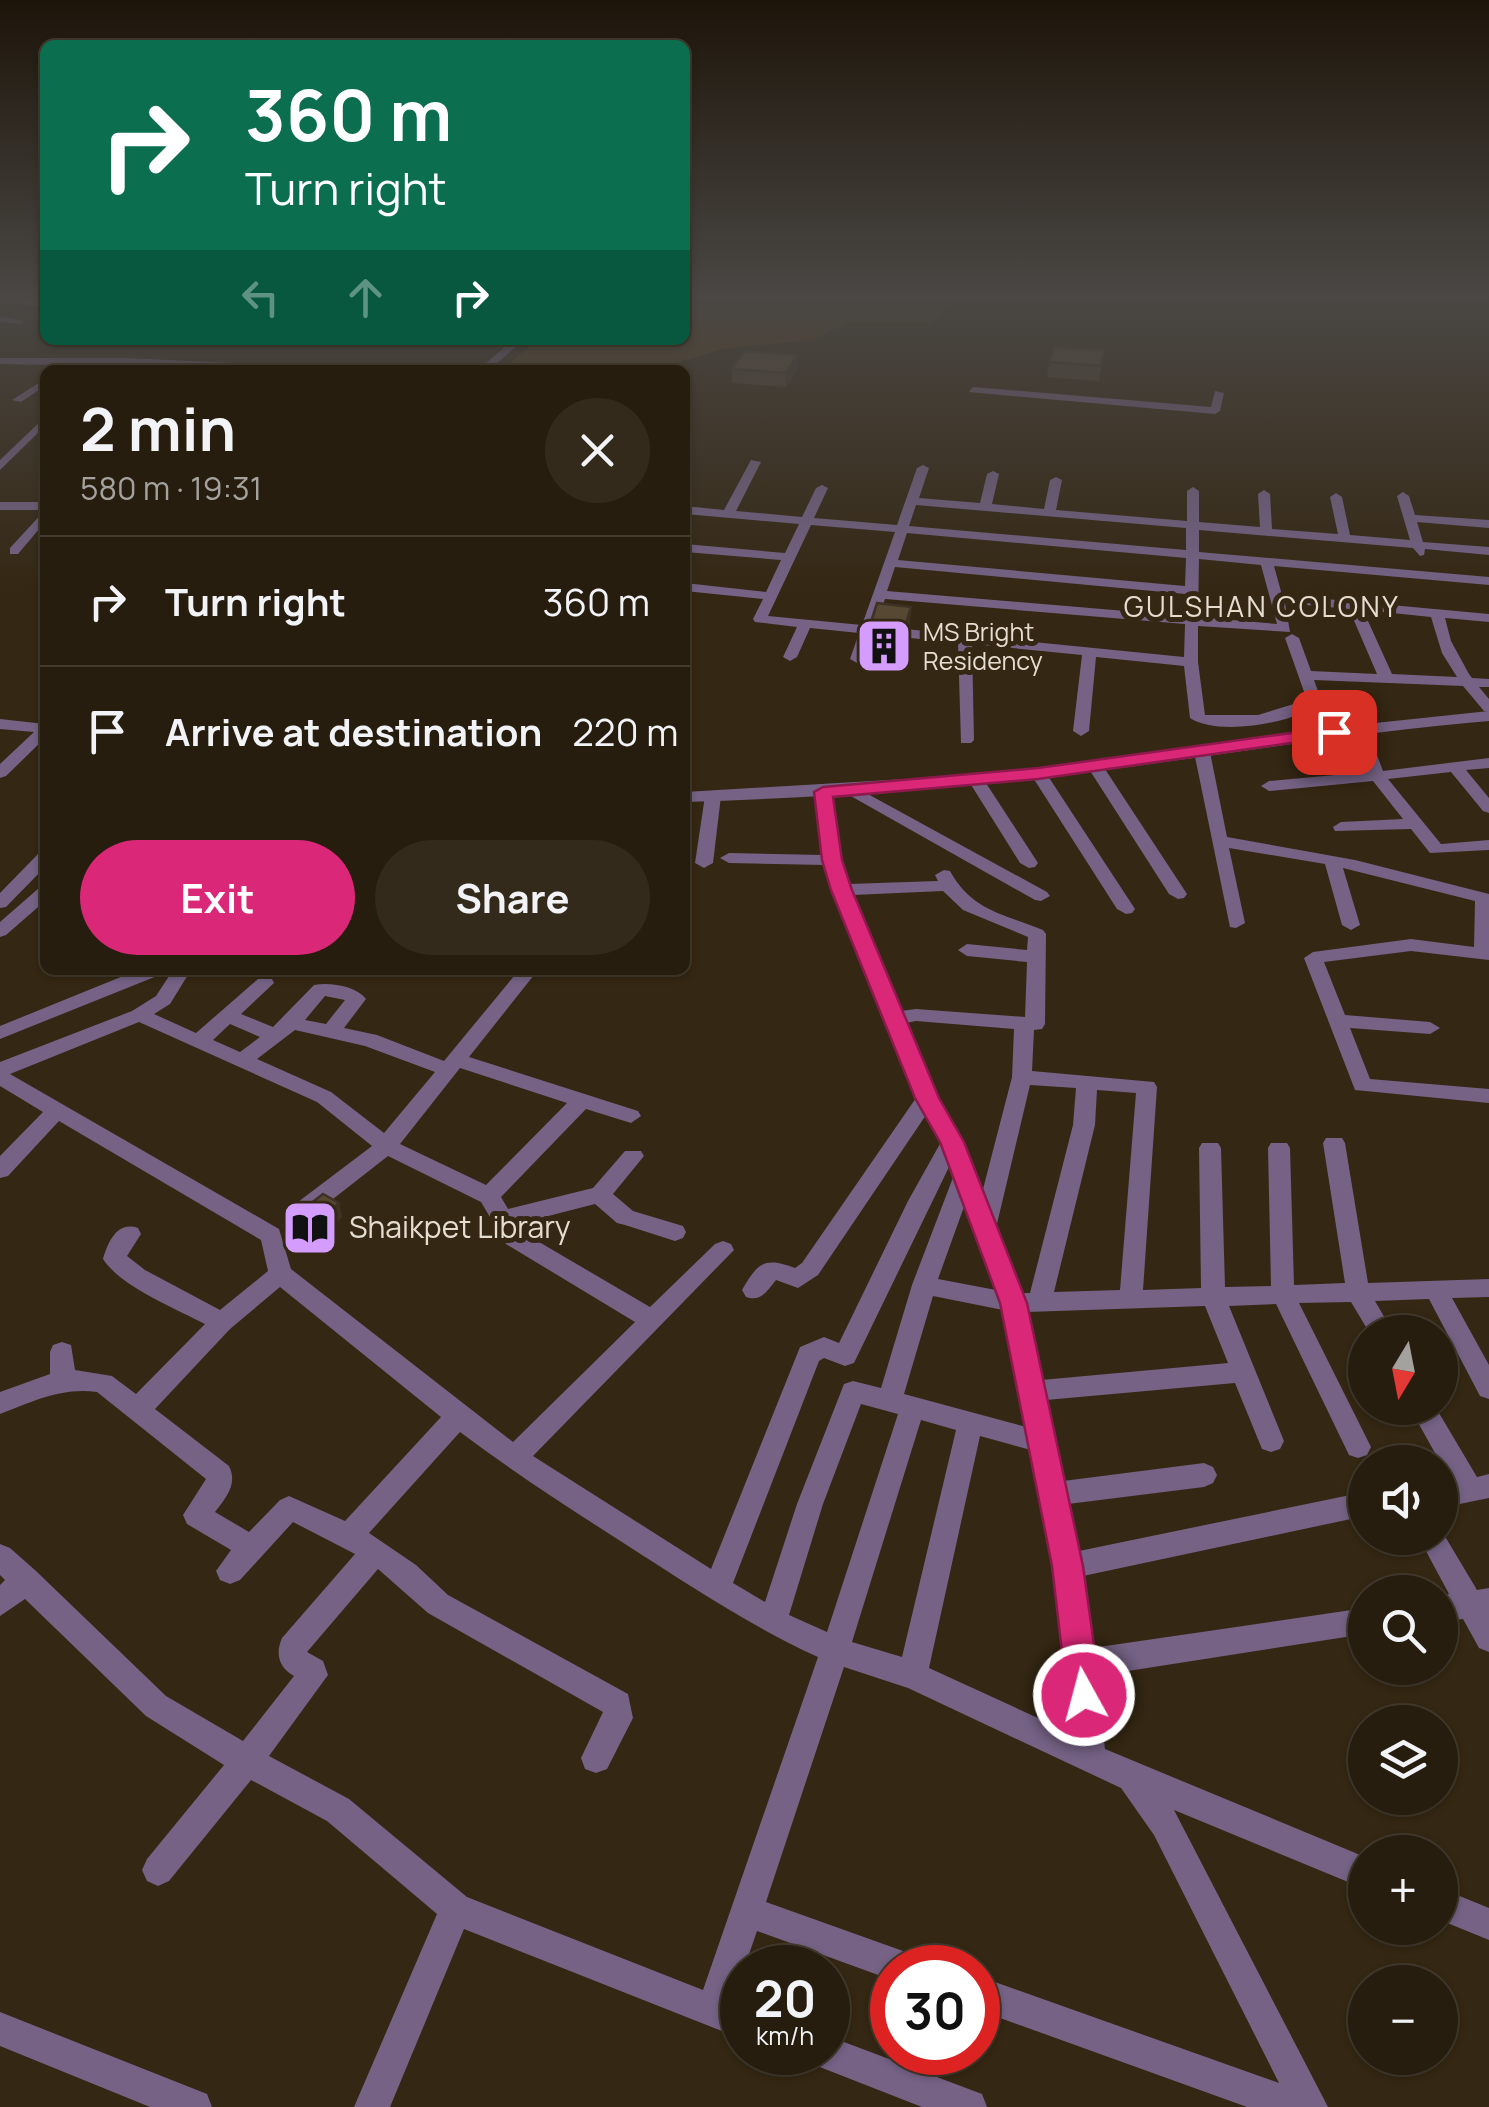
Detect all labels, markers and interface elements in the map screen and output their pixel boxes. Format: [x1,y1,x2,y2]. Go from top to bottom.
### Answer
text: 360 m [245,66,452,162]
icon: right [80,80,210,210]
text: Turn right [245,157,446,219]
icon: left [233,270,288,325]
icon: ahead [338,270,393,325]
icon: right [443,270,498,325]
text: 2 min [80,387,236,469]
button: close [545,398,650,503]
text: 580 m · 19:31 [80,466,262,510]
icon: right [80,574,135,629]
text: Turn right [165,575,346,627]
text: 360 m [542,575,650,627]
district label: GULSHAN COLONY [1124,587,1400,625]
place label: MS Bright Residency [923,614,1043,678]
building icon: MS Bright Residency [854,616,914,676]
pin [1292,690,1377,775]
icon: arrive [80,704,135,759]
text: Arrive at destination [165,705,542,757]
text: 220 m [572,705,679,757]
icon: arrive [1307,705,1362,760]
button: Exit [80,840,355,955]
button: Share [375,840,650,955]
library icon: Shaikpet Library [280,1198,340,1258]
place label: Shaikpet Library [349,1206,571,1247]
north arrow [1348,1315,1458,1425]
map controls [1348,1315,1458,2075]
button: sound [1348,1445,1458,1555]
button: search [1348,1575,1458,1685]
position arrow [1032,1643,1136,1747]
button: layers [1348,1705,1458,1815]
button: + [1348,1835,1458,1945]
speed limit sign: 30 [870,1945,1000,2075]
text: 20 [754,1964,816,2032]
button: − [1348,1965,1458,2075]
text: km/h [756,2018,814,2053]

